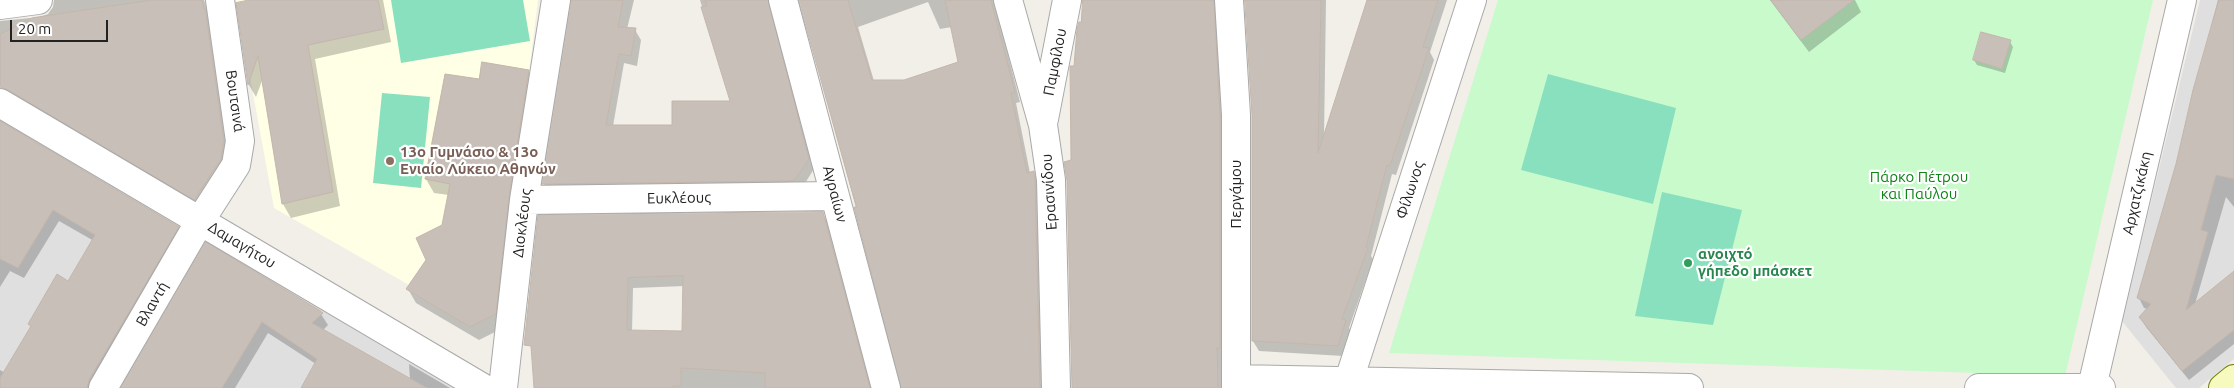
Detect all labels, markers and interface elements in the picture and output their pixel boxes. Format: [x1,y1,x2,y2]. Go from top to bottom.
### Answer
scale bar [12,10,110,42]
text: 20 m [18,20,51,37]
street label: Παμφίλου [1040,27,1070,97]
street label: Βουτσινά [222,69,248,133]
place label: 13ο Γυμνάσιο & 13ο Ενιαίο Λύκειο Αθηνών [400,143,556,178]
street label: Αρχατζικάκη [2119,149,2155,237]
street label: Ερασινίδου [1037,153,1061,231]
marker: 13ο Γυμνάσιο & 13ο Ενιαίο Λύκειο Αθηνών [384,155,396,167]
street label: Φίλωνος [1392,159,1428,221]
street label: Περγάμου [1227,160,1245,228]
street label: Αγραίων [819,164,851,224]
park label: Πάρκο Πέτρου και Παύλου [1870,168,1968,203]
street label: Διοκλέους [509,187,535,259]
street label: Ευκλέους [647,188,711,208]
street label: Δαμαγήτου [205,218,279,272]
place label: ανοιχτό γήπεδο μπάσκετ [1698,245,1812,280]
marker: ανοιχτό γήπεδο μπάσκετ [1682,257,1694,269]
street label: Βλαντή [132,278,172,330]

